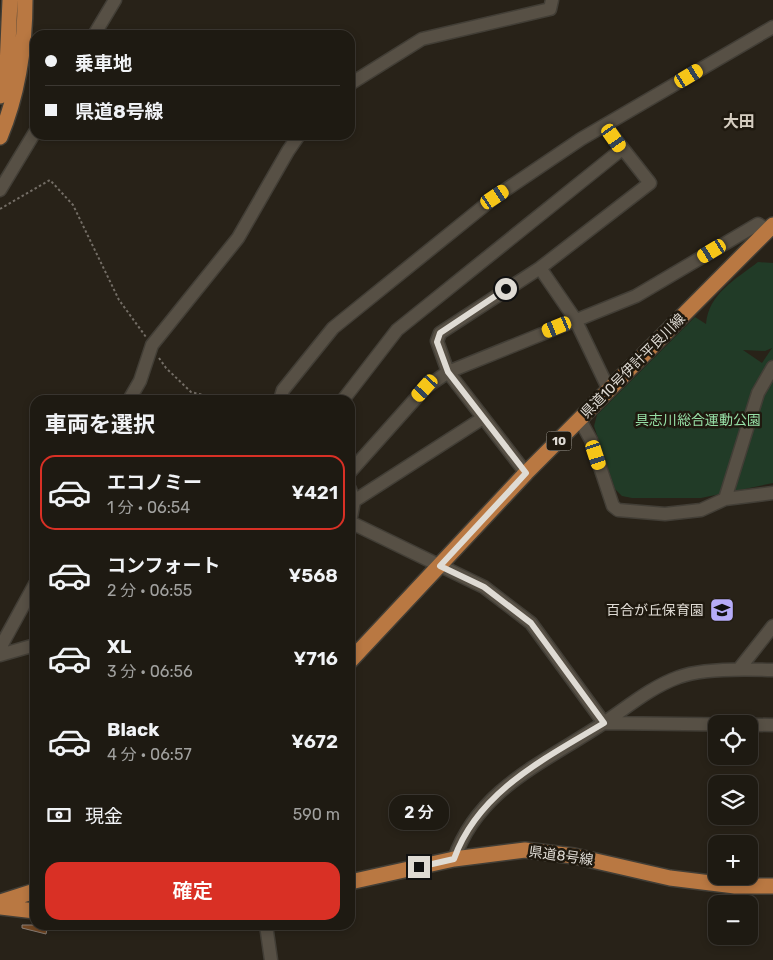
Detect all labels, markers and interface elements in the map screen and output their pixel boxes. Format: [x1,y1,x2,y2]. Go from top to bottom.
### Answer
text: 乗車地 [75,52,132,75]
car [672,62,705,90]
text: 県道8号線 [75,100,164,123]
district label: 大田 [723,112,755,131]
car [599,121,628,155]
car [478,182,511,212]
car [695,237,728,265]
route start [495,278,517,300]
street label: 県道10号伊計平良川線 [577,310,689,422]
car [540,314,573,340]
car [409,372,440,404]
text: 車両を選択 [45,411,155,438]
park label: 具志川総合運動公園 [635,412,761,429]
road number: 10 [546,432,572,451]
car [584,438,607,472]
icon: car [47,470,92,515]
text: エコノミー [107,471,202,494]
text: ¥421 [291,481,338,504]
text: 1 分 · 06:54 [107,498,190,517]
icon: car [47,553,92,598]
text: コンフォート [107,554,220,577]
text: ¥568 [288,564,338,587]
text: 2 分 · 06:55 [107,581,192,600]
school or university icon: 百合が丘保育園 [709,597,735,623]
place label: 百合が丘保育園 [606,602,704,619]
text: XL [107,635,131,658]
icon: car [47,636,92,681]
text: ¥716 [293,647,338,670]
text: 3 分 · 06:56 [107,662,193,681]
map controls [708,715,758,945]
button: locate [708,715,758,765]
text: Black [107,718,159,741]
icon: car [47,719,92,764]
text: ¥672 [291,730,338,753]
text: 4 分 · 06:57 [107,745,192,764]
button: layers [708,775,758,825]
callout: 2 分 [389,794,449,830]
icon: cash [45,801,73,829]
text: 2 分 [404,803,434,822]
text: 現金 [85,805,123,828]
text: 590 m [293,805,340,824]
button: + [708,835,758,885]
street label: 県道8号線 [528,843,594,869]
route end [408,856,430,878]
button: 確定 [45,862,340,920]
button: − [708,895,758,945]

